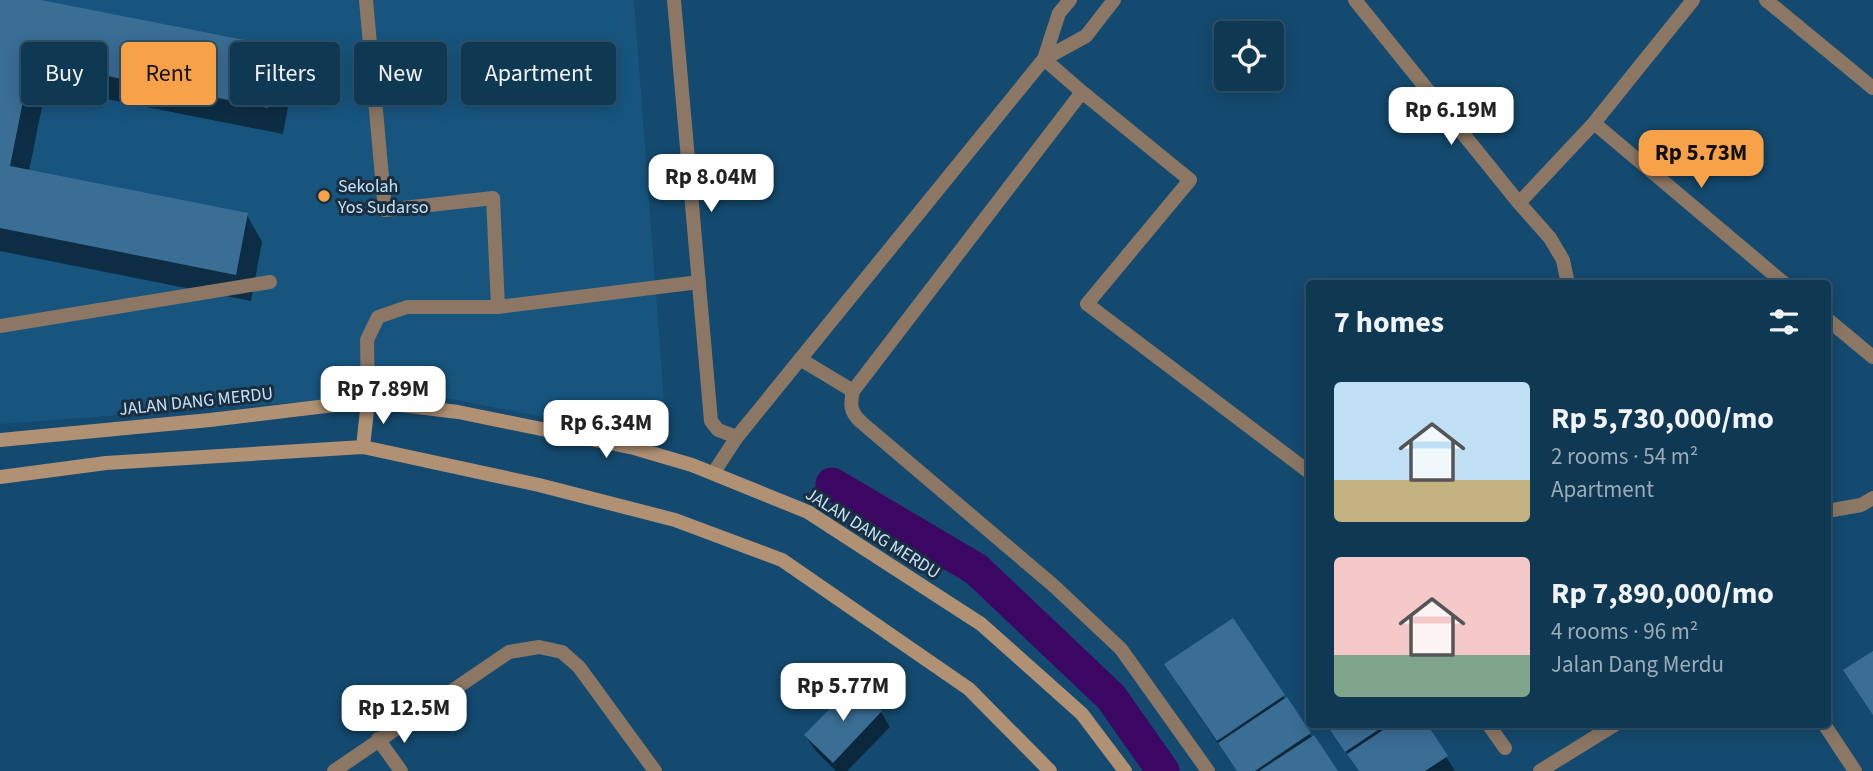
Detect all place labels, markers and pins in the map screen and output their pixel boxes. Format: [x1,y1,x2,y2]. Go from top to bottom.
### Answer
pin: Rp 6.19M [1379,88,1523,147]
pin: Rp 5.73M [1629,130,1773,190]
pin: Rp 8.04M [639,154,783,214]
place label: Sekolah Yos Sudarso [337,174,429,220]
marker: Sekolah Yos Sudarso [316,188,332,204]
pin: Rp 7.89M [311,366,455,426]
pin: Rp 6.34M [534,400,678,460]
pin: Rp 5.77M [771,664,915,723]
pin: Rp 12.5M [332,686,476,745]

